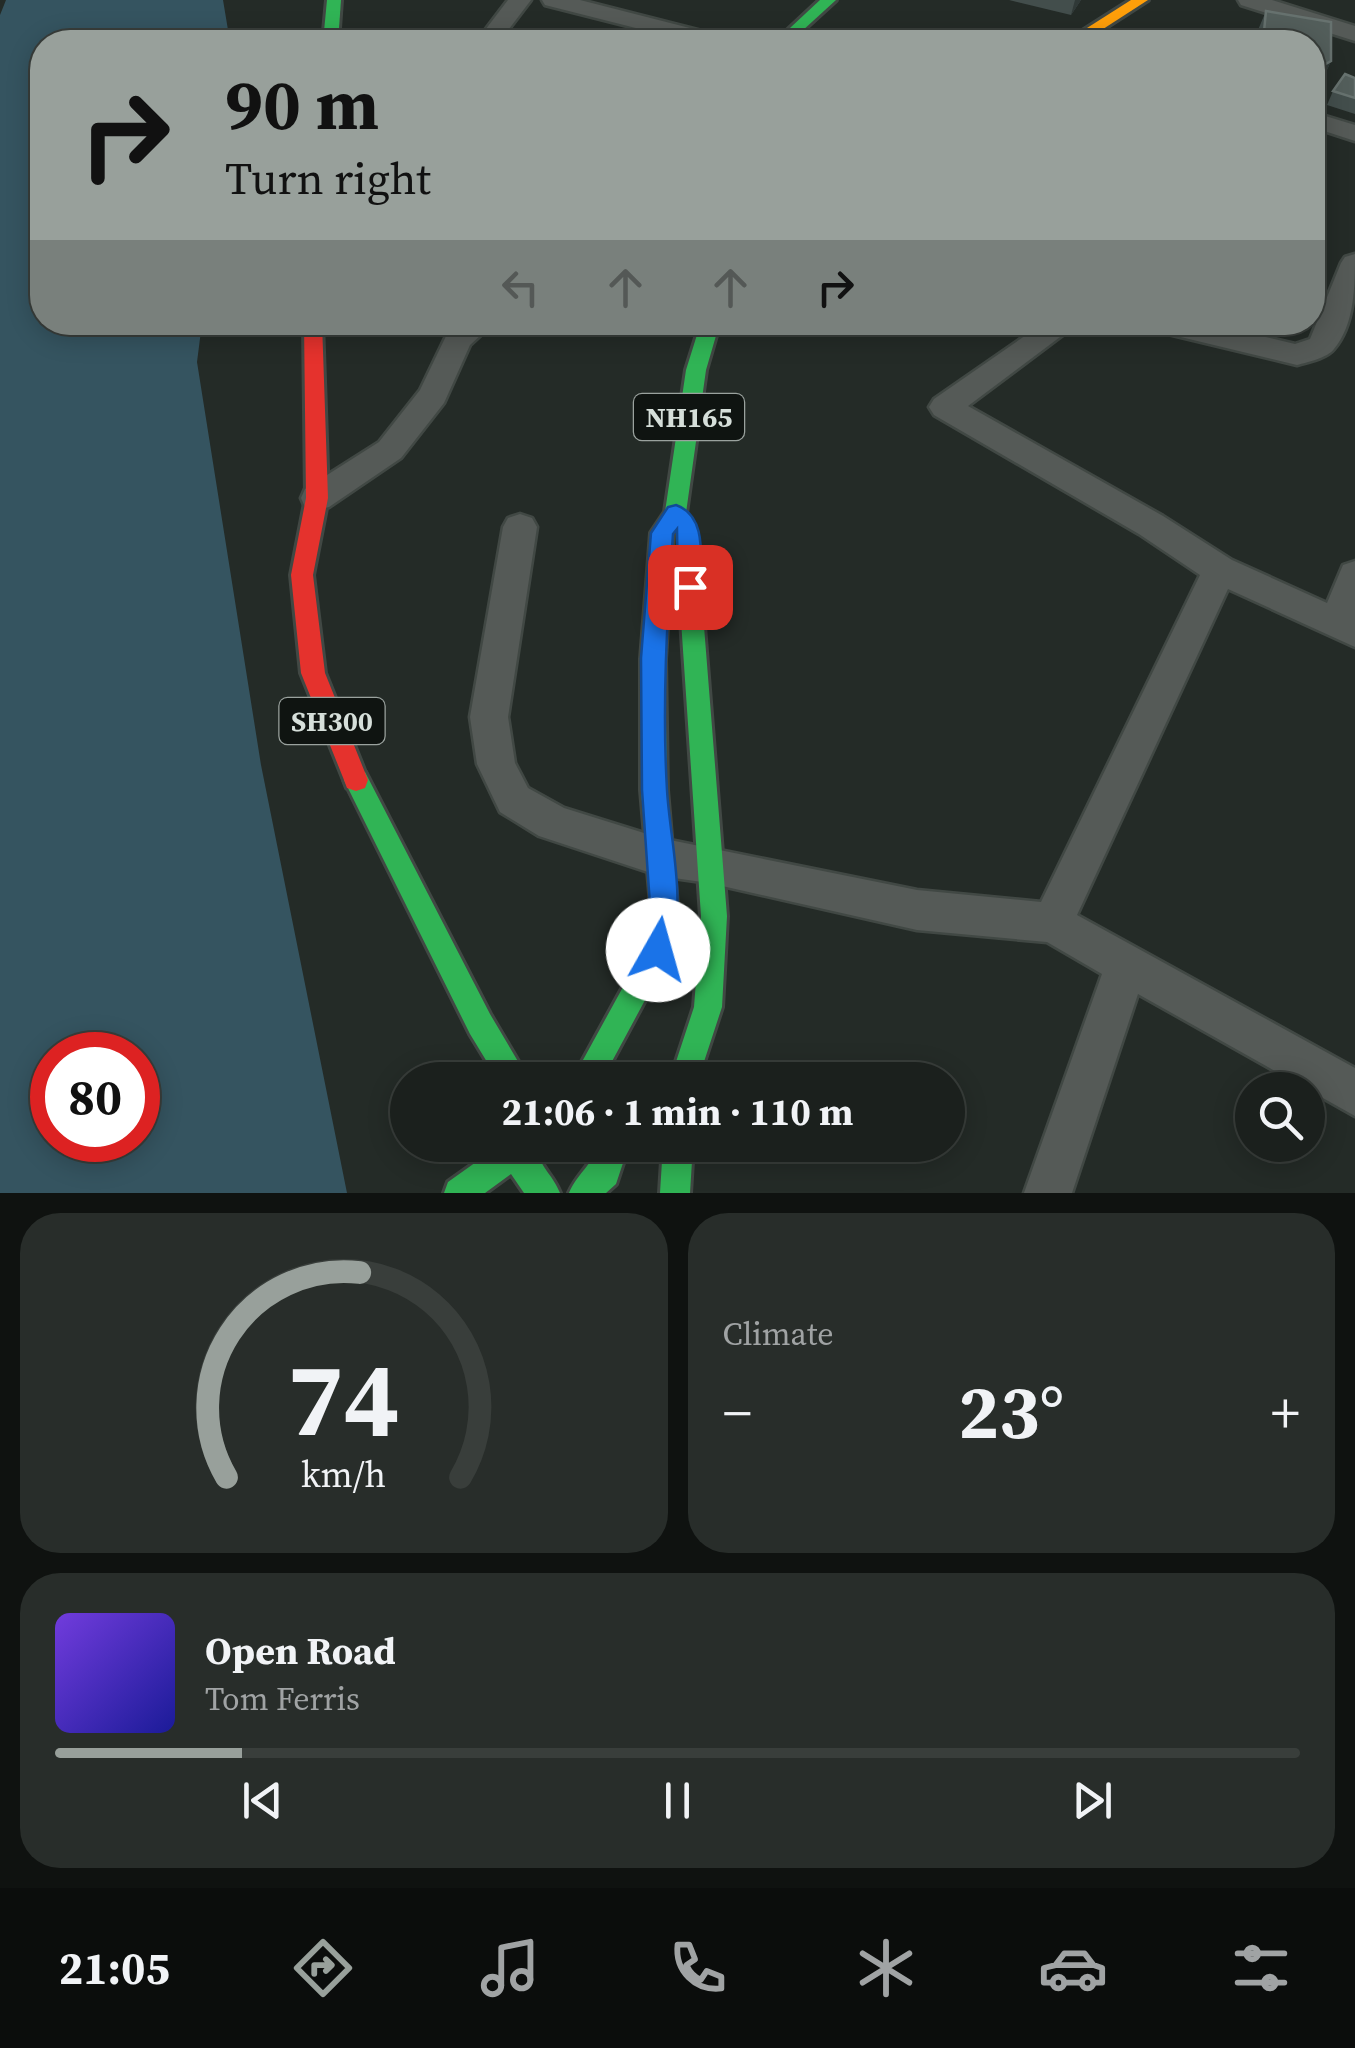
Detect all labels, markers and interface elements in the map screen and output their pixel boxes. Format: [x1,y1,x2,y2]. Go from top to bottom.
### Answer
text: 90 m [225,56,379,152]
icon: right [60,70,190,200]
text: Turn right [225,147,431,209]
icon: left [493,260,548,315]
icon: ahead [598,260,653,315]
icon: ahead [703,260,758,315]
icon: right [808,260,863,315]
road number: NH165 [634,394,744,440]
pin [648,545,733,630]
icon: arrive [663,560,718,615]
road number: SH300 [280,698,384,744]
position arrow [606,898,710,1002]
speed limit sign: 80 [30,1032,160,1162]
map controls [1235,1072,1325,1162]
button: search [1235,1072,1325,1162]
text: 21:06 · 1 min · 110 m [501,1086,854,1138]
text: Climate [723,1312,834,1356]
text: 74 [287,1327,400,1470]
text: 23° [958,1360,1064,1463]
text: − [723,1375,752,1450]
text: + [1271,1375,1300,1450]
text: km/h [301,1450,386,1499]
text: Open Road [205,1625,396,1677]
text: Tom Ferris [205,1677,360,1721]
icon: previous [235,1773,290,1828]
icon: pause [650,1773,705,1828]
icon: next [1065,1773,1120,1828]
icon: directions [288,1933,358,2003]
icon: music [475,1933,545,2003]
icon: phone [663,1933,733,2003]
icon: climate [851,1933,921,2003]
icon: car [1038,1933,1108,2003]
icon: filters [1226,1933,1296,2003]
text: 21:05 [59,1937,170,1999]

